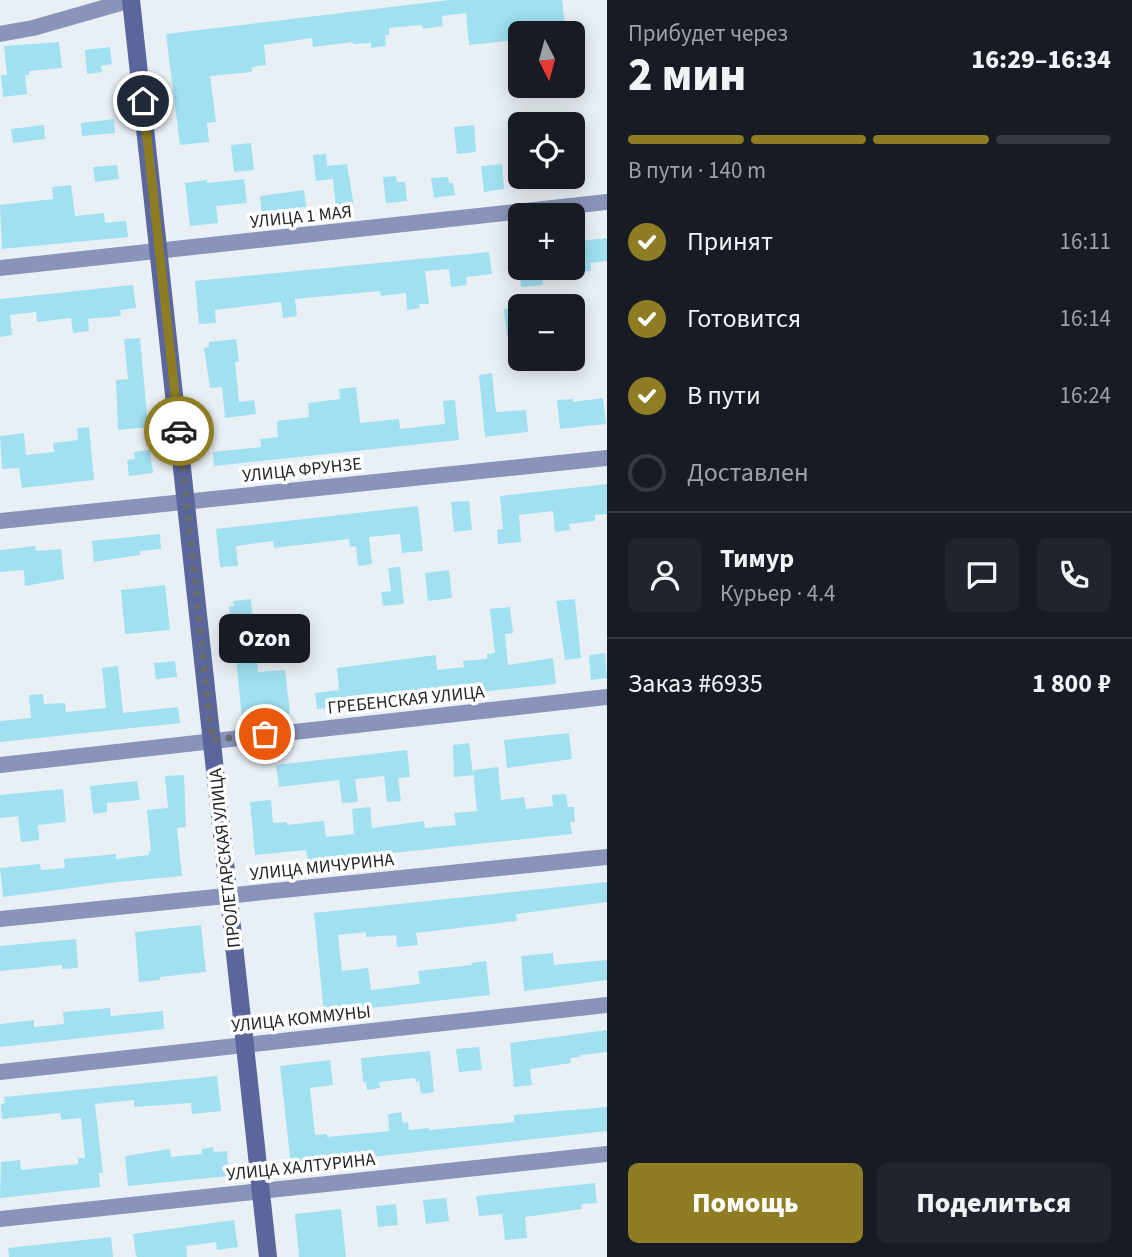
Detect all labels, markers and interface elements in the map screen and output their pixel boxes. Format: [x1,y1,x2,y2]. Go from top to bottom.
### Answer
text: Прибудет через [628,17,788,50]
north arrow [508,21,584,98]
map controls [508,21,585,371]
text: 16:29–16:34 [971,41,1111,78]
text: 2 мин [628,43,746,108]
pin [113,71,173,131]
icon: home [124,82,162,120]
button: locate [508,112,585,189]
text: В пути · 140 m [628,154,766,187]
street label: УЛИЦА 1 МАЯ [249,199,353,235]
button: + [508,203,585,280]
icon: check [628,223,666,261]
text: Принят [687,223,773,260]
text: 16:11 [1060,225,1111,258]
button: − [508,294,585,371]
icon: check [628,300,666,338]
text: Готовится [687,300,801,337]
text: 16:14 [1060,302,1111,335]
icon: check [628,377,666,415]
text: В пути [687,377,761,414]
text: 16:24 [1060,379,1111,412]
courier [144,396,214,466]
icon: car [160,412,198,450]
street label: УЛИЦА ФРУНЗЕ [241,451,363,489]
text: Доставлен [687,454,809,491]
button: person [628,538,702,612]
button: chat [945,538,1019,612]
button: phone [1037,538,1111,612]
text: Тимур [720,540,794,577]
text: Курьер · 4.4 [720,577,835,610]
callout: Ozon [219,615,310,664]
text: Ozon [238,622,291,655]
text: Заказ #6935 [628,665,763,702]
text: 1 800 ₽ [1032,665,1111,702]
street label: ГРЕБЕНСКАЯ УЛИЦА [326,679,486,721]
pin [235,704,295,764]
icon: bag [246,715,284,753]
street label: ПРОЛЕТАРСКАЯ УЛИЦА [203,767,247,949]
street label: УЛИЦА МИЧУРИНА [249,847,395,887]
street label: УЛИЦА КОММУНЫ [230,999,372,1039]
street label: УЛИЦА ХАЛТУРИНА [225,1147,377,1187]
button: Помощь [628,1163,863,1243]
button: Поделиться [877,1163,1111,1243]

